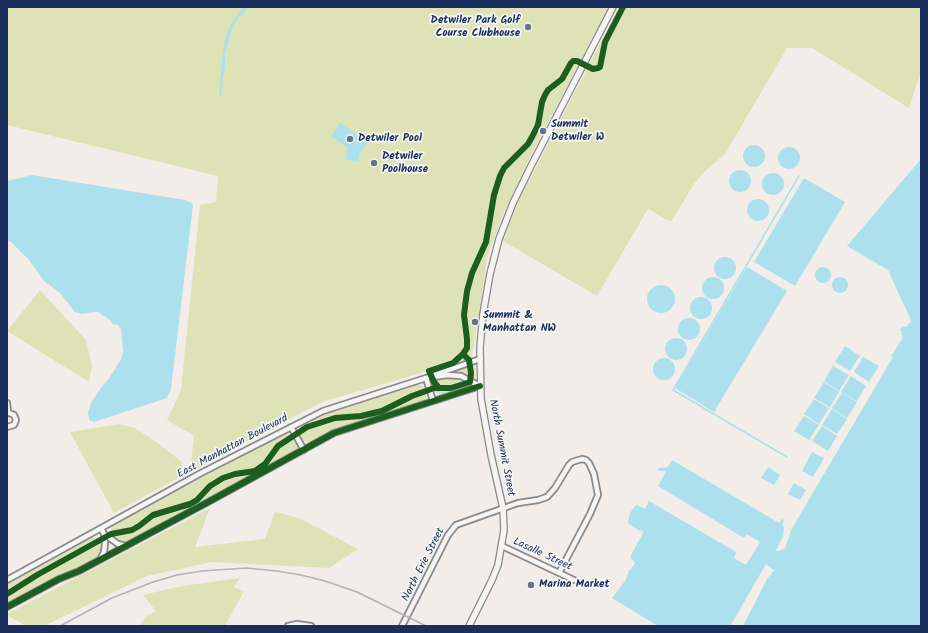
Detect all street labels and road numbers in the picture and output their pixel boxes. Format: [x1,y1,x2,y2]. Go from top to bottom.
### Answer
street label: North Summit Street [485,398,517,498]
street label: East Manhattan Boulevard [175,412,291,482]
street label: North Erie Street [400,526,448,604]
street label: Lasalle Street [510,536,574,574]

